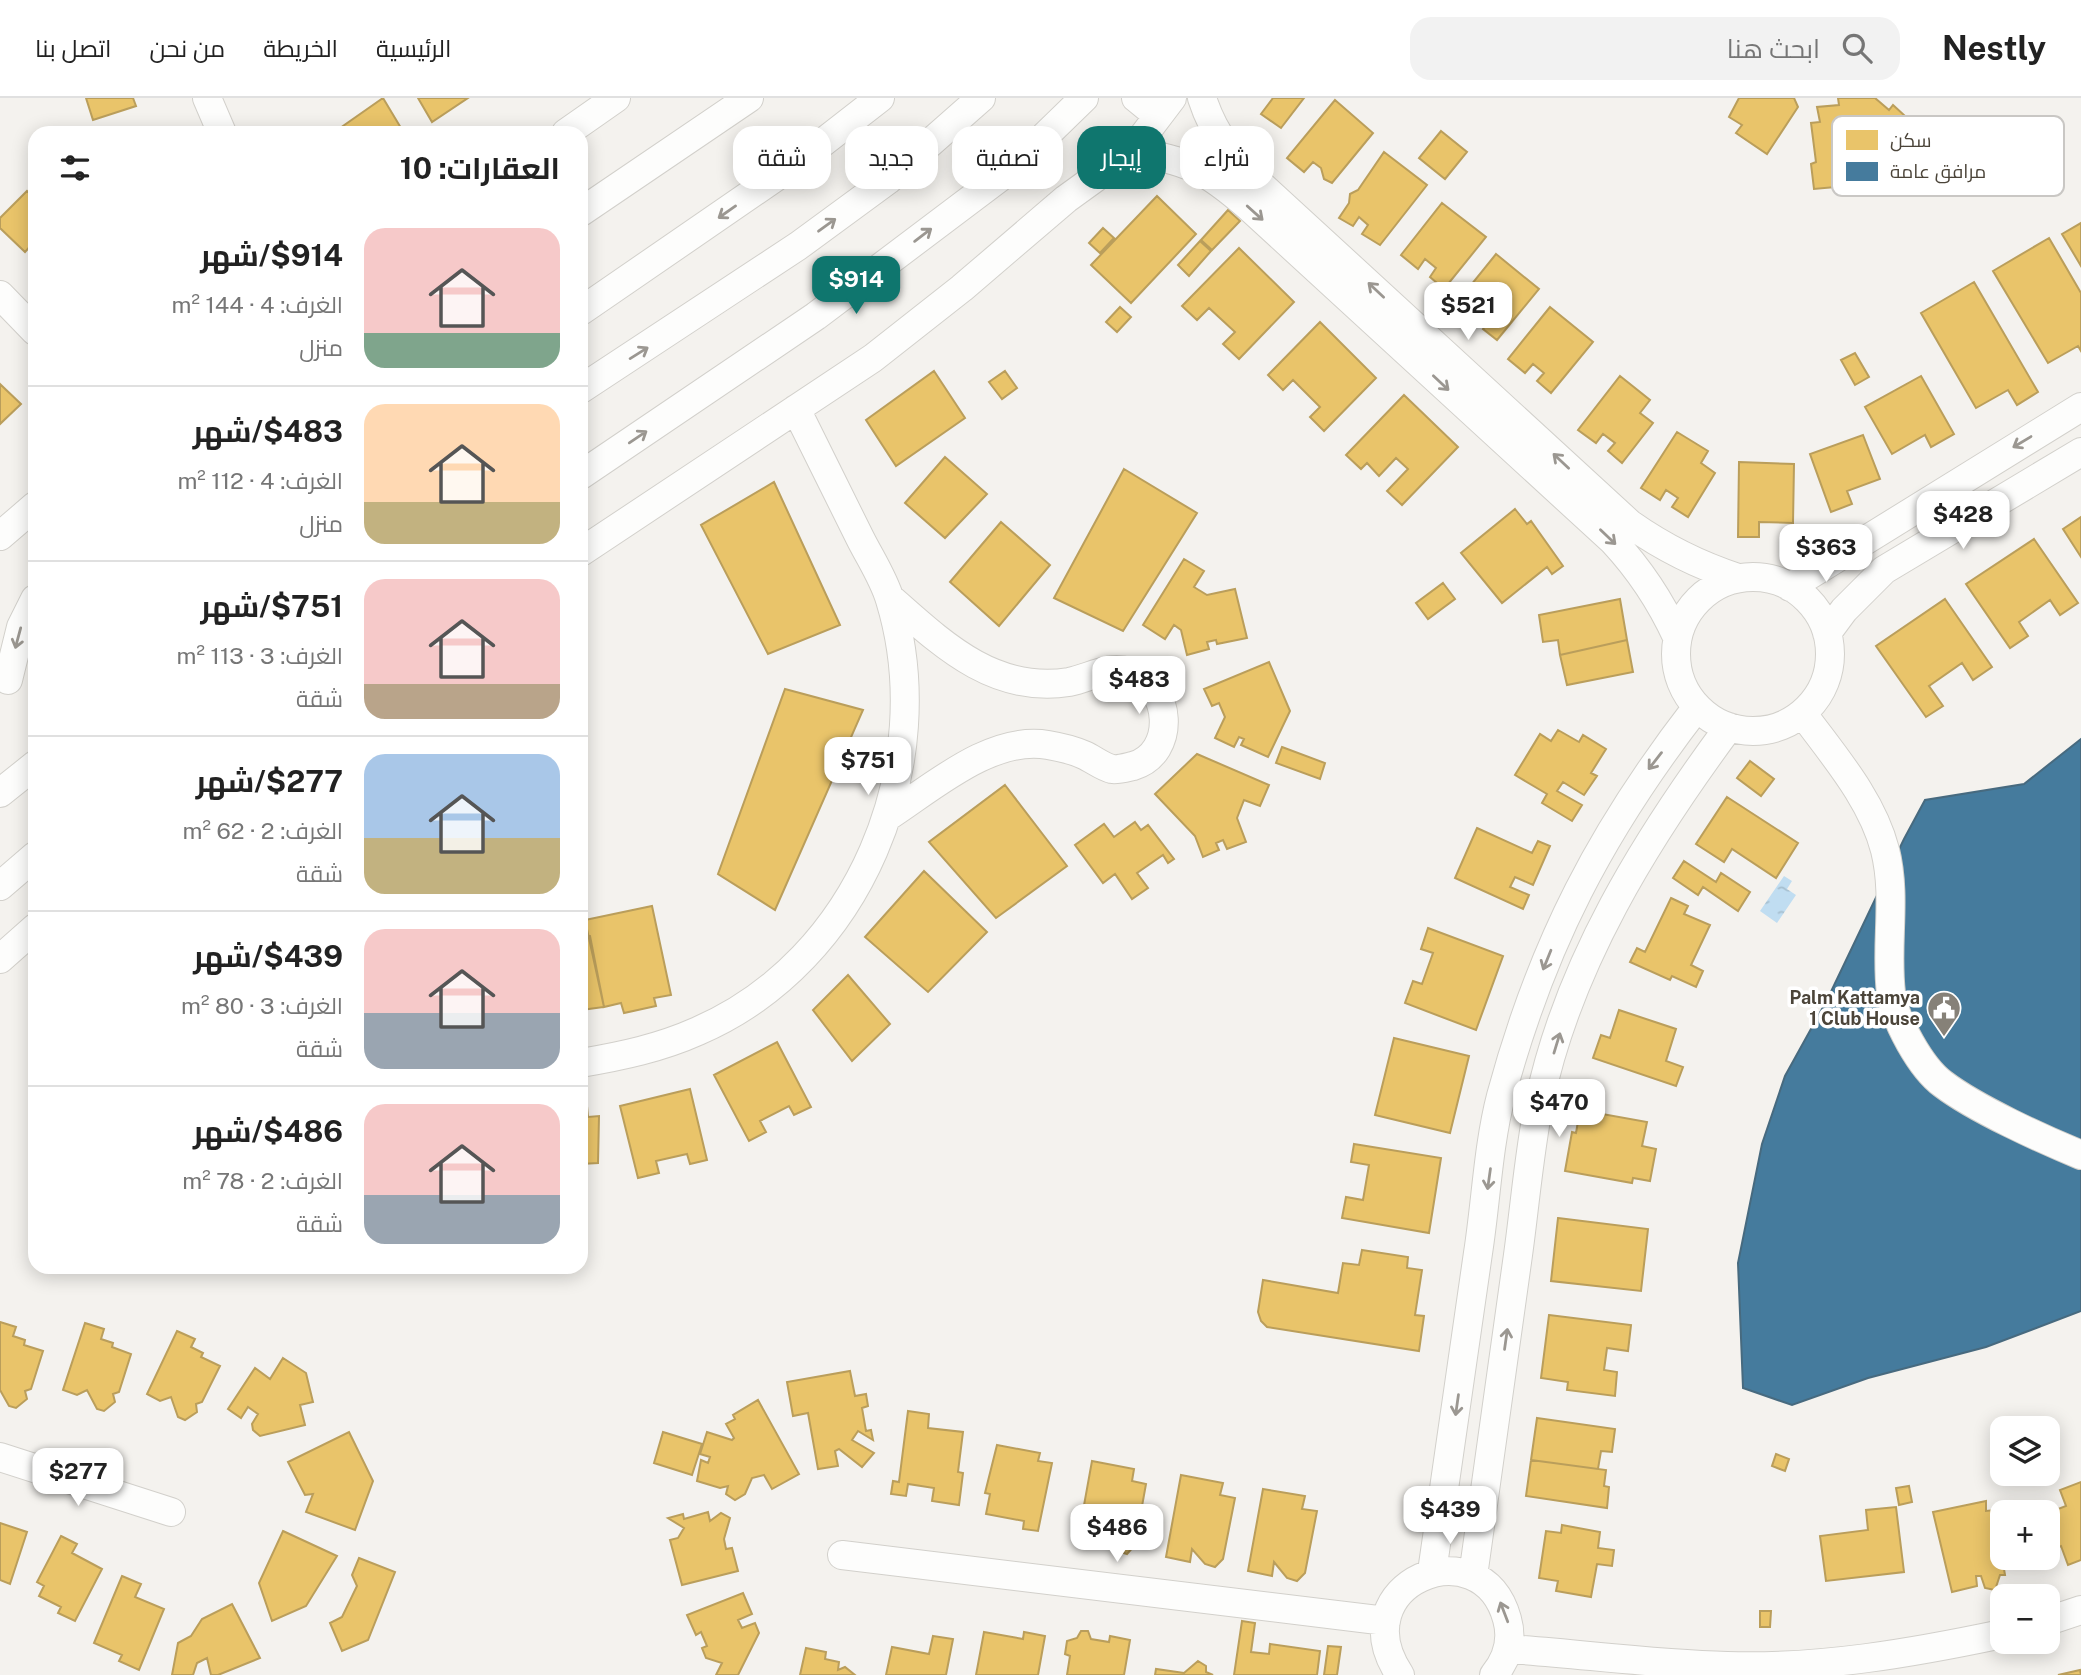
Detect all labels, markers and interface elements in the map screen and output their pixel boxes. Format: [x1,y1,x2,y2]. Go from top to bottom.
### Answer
search box [1410,17,1900,80]
icon: search [1838,29,1876,67]
text: Nestly [1942,29,2046,67]
text: ابحث هنا [1727,33,1820,64]
text: اتصل بنا [35,34,112,62]
text: من نحن [150,34,225,62]
text: الخريطة [263,34,338,62]
text: الرئيسية [376,34,451,62]
legend [1832,116,2064,196]
chip: شقة [733,126,831,189]
chip: جديد [845,126,938,189]
chip: تصفية [952,126,1063,189]
chip: إيجار [1077,126,1166,189]
chip: شراء [1180,126,1274,189]
text: سكن [1890,129,1932,152]
icon: filters [56,149,94,187]
text: العقارات: 10 [400,150,560,186]
text: مرافق عامة [1890,160,1986,184]
one-way arrow [718,205,737,219]
one-way arrow [1246,205,1264,221]
one-way arrow [817,218,836,232]
one-way arrow [914,228,933,243]
text: $914/شهر [200,237,343,273]
icon: home [420,256,504,340]
pin: $914 [815,256,897,316]
text: $914 [828,265,884,292]
one-way arrow [1368,282,1385,299]
pin: $521 [1427,282,1509,342]
text: الغرف: 4 · 144 m² [172,291,343,318]
text: $521 [1440,291,1496,318]
text: منزل [299,334,343,361]
one-way arrow [628,345,648,359]
one-way arrow [1432,375,1450,391]
text: $483/شهر [193,413,343,449]
one-way arrow [627,429,647,443]
icon: home [420,432,504,516]
one-way arrow [2013,435,2033,449]
one-way arrow [1552,453,1570,469]
text: الغرف: 4 · 112 m² [177,467,343,494]
pin: $428 [1922,491,2004,551]
text: $428 [1933,500,1993,527]
text: منزل [299,510,343,537]
pin: $363 [1785,524,1867,584]
one-way arrow [1599,529,1616,546]
text: $363 [1795,533,1857,560]
text: $751/شهر [201,588,343,624]
icon: home [420,607,504,691]
one-way arrow [11,626,24,649]
text: الغرف: 3 · 113 m² [177,642,343,669]
pin: $483 [1098,656,1180,716]
text: $483 [1108,665,1170,692]
text: شقة [296,685,343,712]
pin: $751 [827,738,909,797]
text: $751 [840,746,896,773]
one-way arrow [1648,752,1663,770]
text: $277/شهر [196,763,343,799]
icon: home [420,782,504,866]
text: الغرف: 2 · 62 m² [183,817,343,844]
text: شقة [296,860,343,887]
text: $439/شهر [193,938,343,974]
one-way arrow [1539,949,1552,971]
icon: home [420,957,504,1041]
place label: Palm Kattamya 1 Club House [1789,987,1920,1029]
public building icon: Palm Kattamya 1 Club House [1925,989,1963,1038]
text: الغرف: 3 · 80 m² [181,992,343,1019]
one-way arrow [1552,1032,1565,1054]
text: شقة [296,1035,343,1062]
pin: $470 [1518,1080,1600,1139]
text: $470 [1529,1088,1589,1115]
text: $486/شهر [193,1113,343,1149]
icon: home [420,1132,504,1216]
text: الغرف: 2 · 78 m² [182,1167,343,1194]
one-way arrow [1482,1168,1495,1190]
text: شقة [296,1210,343,1237]
one-way arrow [1500,1328,1513,1350]
one-way arrow [1450,1393,1463,1415]
map controls [1990,1416,2060,1654]
button: layers [1990,1416,2060,1486]
pin: $277 [37,1448,119,1508]
text: $277 [48,1457,108,1484]
pin: $439 [1409,1486,1491,1546]
text: $439 [1419,1495,1481,1522]
button: + [1990,1500,2060,1570]
pin: $486 [1076,1504,1158,1564]
text: $486 [1086,1513,1148,1540]
button: − [1990,1584,2060,1654]
one-way arrow [1497,1602,1509,1623]

